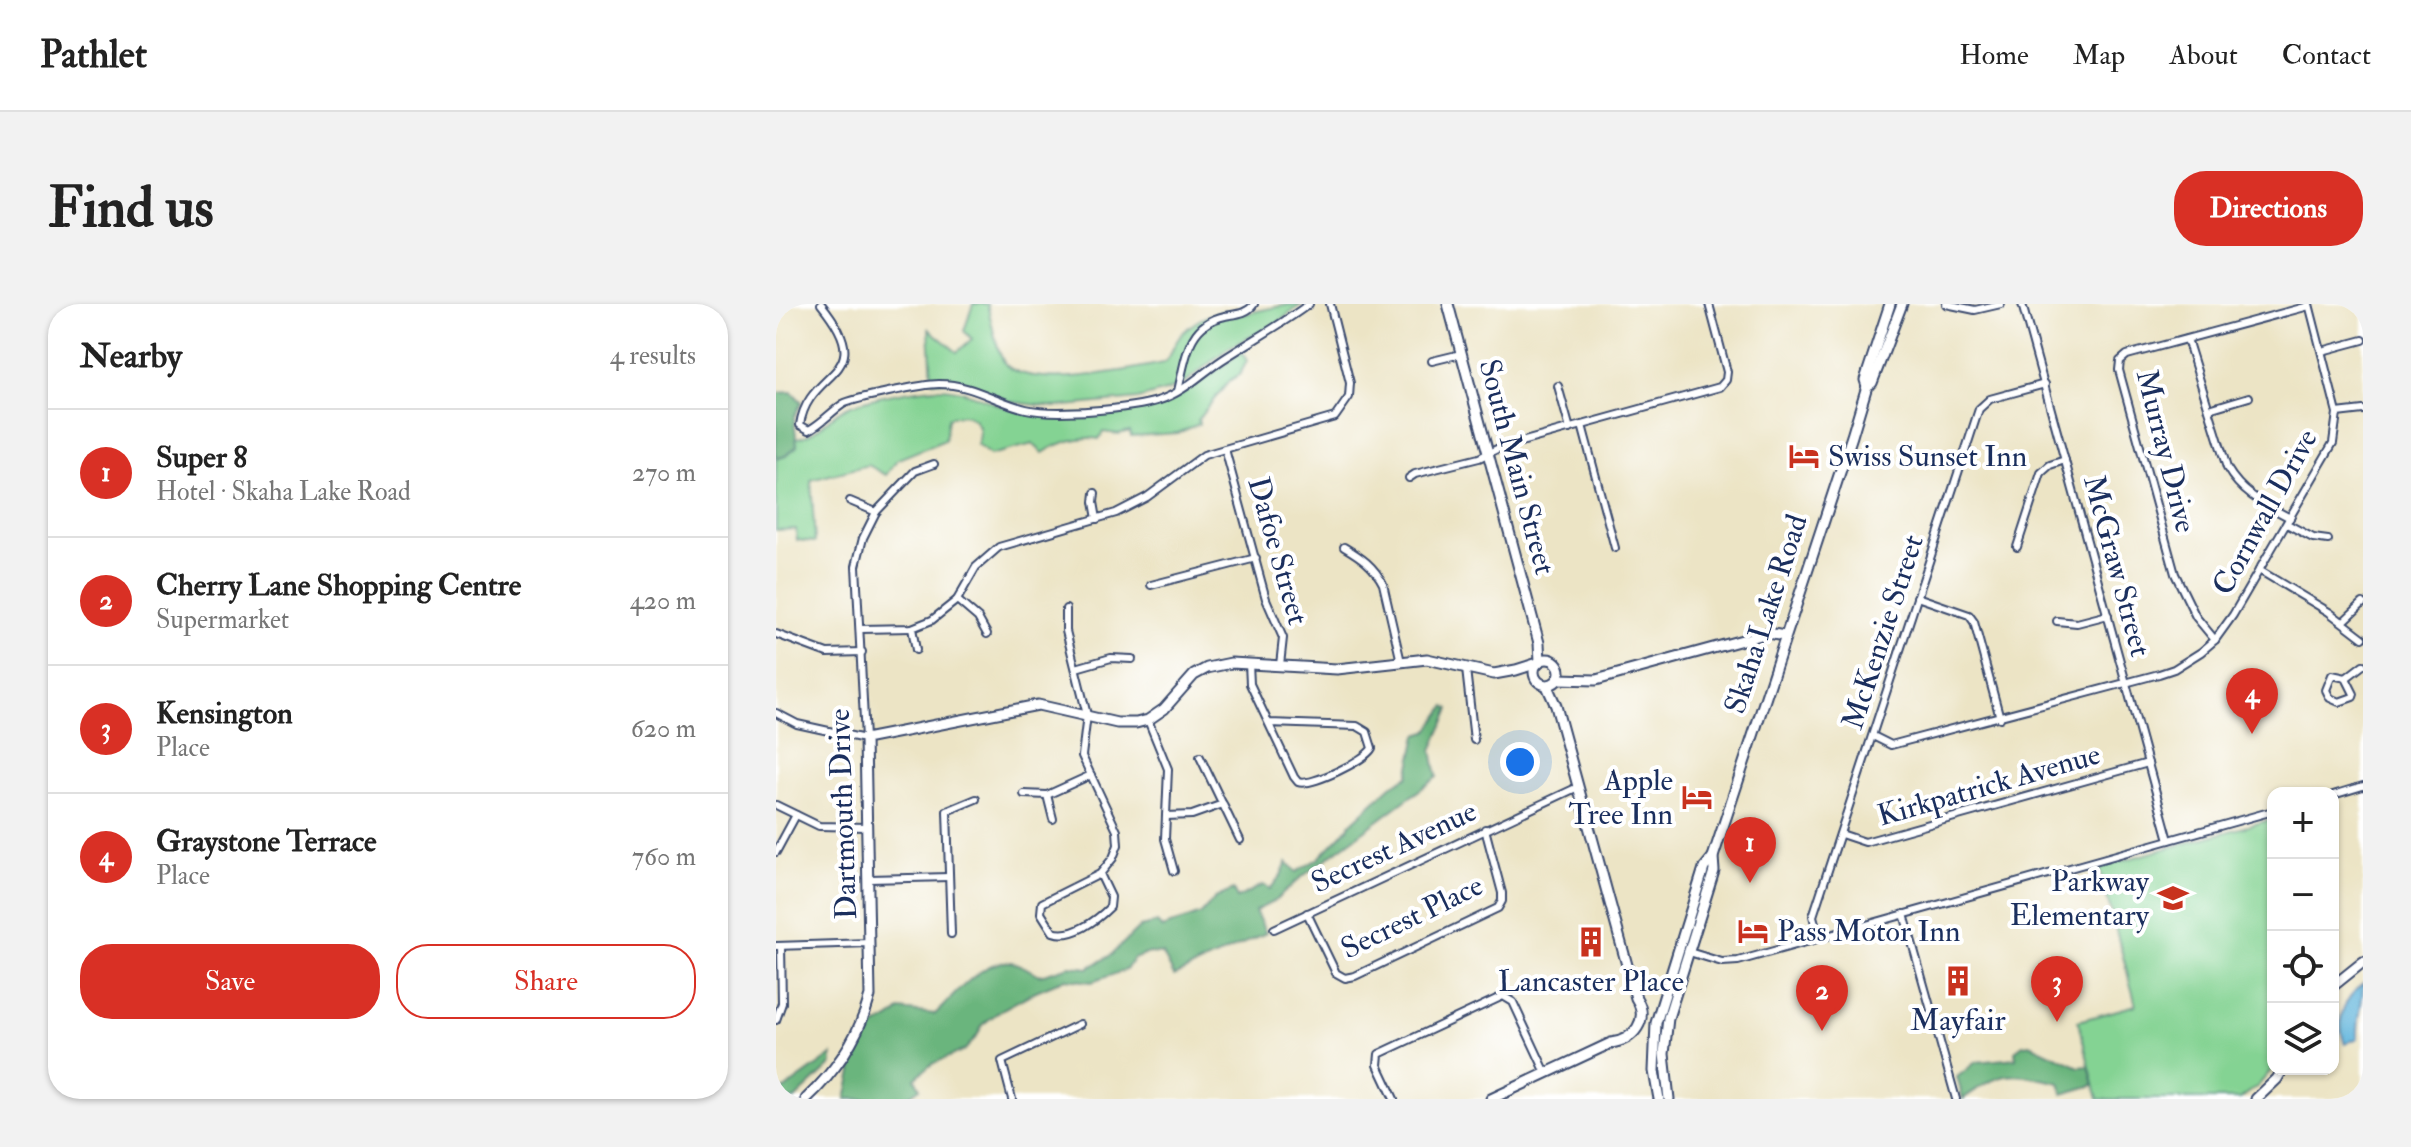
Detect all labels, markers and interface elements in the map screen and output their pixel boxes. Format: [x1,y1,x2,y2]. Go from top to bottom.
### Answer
text: Pathlet [40,31,147,79]
text: Home [1959,38,2029,73]
text: Map [2073,38,2125,73]
text: About [2169,38,2238,73]
text: Contact [2282,38,2371,73]
button: Directions [2174,171,2363,246]
text: Find us [48,173,214,244]
text: Nearby [80,335,182,378]
text: 4 results [610,340,696,372]
street label: South Main Street [1470,355,1564,579]
street label: Murray Drive [2128,366,2204,536]
street label: Cornwall Drive [2204,423,2326,601]
place label: Swiss Sunset Inn [1828,438,2027,475]
text: Super 8 [156,439,247,476]
hotel icon: Swiss Sunset Inn [1787,439,1821,473]
text: 1 [101,457,111,489]
text: 270 m [632,457,696,489]
street label: McGraw Street [2075,471,2159,661]
street label: Dafoe Street [1239,473,1317,629]
text: Hotel · Skaha Lake Road [156,476,411,508]
street label: Skaha Lake Road [1716,510,1816,718]
street label: McKenzie Street [1834,530,1932,734]
text: Cherry Lane Shopping Centre [156,567,521,604]
text: 2 [99,585,113,617]
text: 420 m [630,585,696,617]
text: Supermarket [156,604,289,636]
pin: 4 [2226,668,2278,734]
text: Kensington [156,695,293,732]
street label: Dartmouth Drive [821,708,865,920]
text: 3 [101,713,111,745]
text: 620 m [631,713,696,745]
text: Place [156,732,210,764]
street label: Kirkpatrick Avenue [1873,736,2105,834]
your location [1500,742,1540,782]
place label: Apple Tree Inn [1568,762,1673,833]
hotel icon: Apple Tree Inn [1680,780,1714,814]
map controls [2267,787,2339,1075]
button: + [2267,787,2339,859]
street label: Secrest Avenue [1305,793,1483,901]
pin: 1 [1724,817,1776,883]
text: Graystone Terrace [156,823,377,860]
text: 4 [99,841,113,873]
text: 760 m [632,841,696,873]
button: − [2267,859,2339,931]
text: Place [156,860,210,892]
place label: Parkway Elementary [2010,863,2150,934]
street label: Secrest Place [1335,867,1489,967]
school or university icon: Parkway Elementary [2156,881,2190,915]
place label: Pass Motor Inn [1777,913,1961,950]
hotel icon: Pass Motor Inn [1736,914,1770,948]
building icon: Lancaster Place [1574,925,1608,959]
button: locate [2267,931,2339,1003]
button: Save [80,944,380,1019]
button: Share [396,944,696,1019]
pin: 3 [2031,956,2083,1022]
place label: Lancaster Place [1498,963,1684,1000]
building icon: Mayfair [1941,964,1975,998]
pin: 2 [1796,965,1848,1031]
place label: Mayfair [1910,1002,2006,1039]
button: layers [2267,1003,2339,1075]

